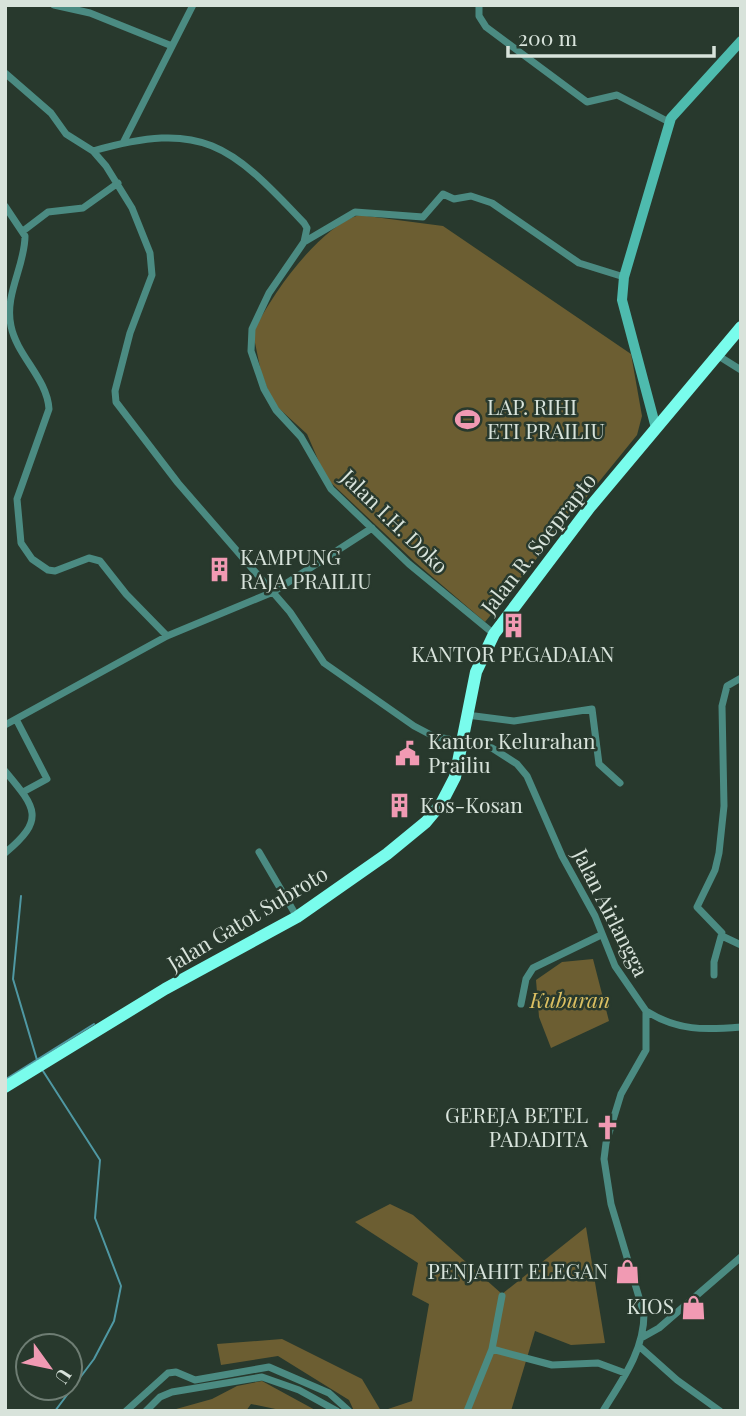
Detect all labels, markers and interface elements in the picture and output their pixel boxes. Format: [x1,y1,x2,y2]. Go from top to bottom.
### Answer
scale bar [508,14,714,58]
text: 200 m [518,23,577,51]
place label: LAP. RIHI ETI PRAILIU [487,392,605,444]
sports icon: LAP. RIHI ETI PRAILIU [453,406,481,434]
street label: Jalan I.H. Doko [335,462,455,579]
street label: Jalan R. Soeprapto [473,466,601,620]
place label: KAMPUNG RAJA PRAILIU [240,542,372,594]
building icon: KAMPUNG RAJA PRAILIU [206,556,234,584]
building icon: KANTOR PEGADAIAN [499,612,527,640]
place label: KANTOR PEGADAIAN [411,639,615,667]
place label: Kantor Kelurahan Prailiu [428,726,596,778]
public building icon: Kantor Kelurahan Prailiu [394,740,422,768]
place label: Kos-Kosan [420,790,523,818]
building icon: Kos-Kosan [386,792,414,820]
street label: Jalan Airlangga [567,843,656,981]
street label: Jalan Gatot Subroto [161,858,332,977]
park label: Kuburan [529,985,610,1013]
place label: GEREJA BETEL PADADITA [445,1100,589,1152]
church icon: GEREJA BETEL PADADITA [594,1114,622,1142]
place label: PENJAHIT ELEGAN [428,1256,608,1284]
shop icon: PENJAHIT ELEGAN [614,1258,642,1286]
place label: KIOS [626,1291,674,1319]
shop icon: KIOS [680,1293,708,1321]
north arrow [14,1332,84,1402]
text: U [50,1364,79,1389]

